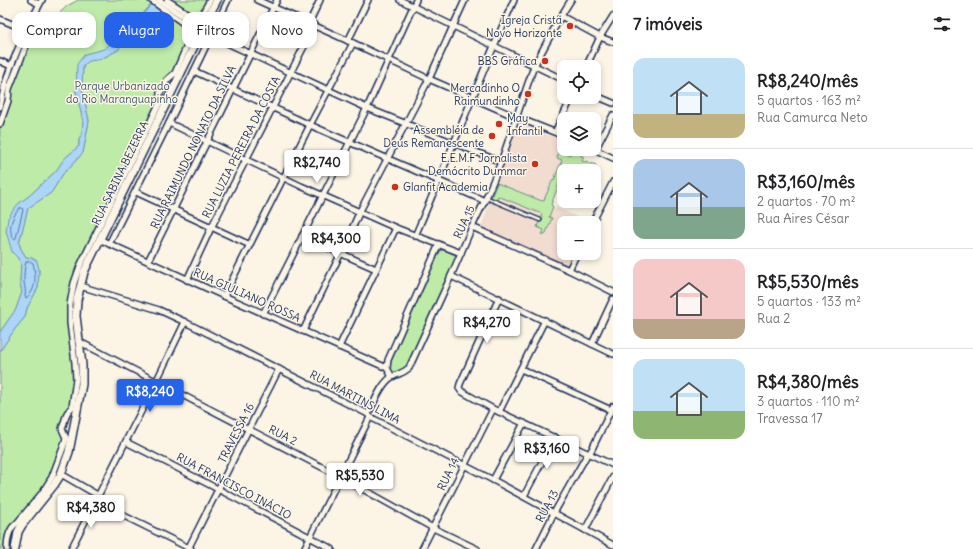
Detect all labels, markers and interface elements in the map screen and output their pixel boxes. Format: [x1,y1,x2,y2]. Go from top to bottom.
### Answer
chip: Comprar [12,12,96,48]
chip: Alugar [104,12,174,48]
chip: Filtros [182,12,249,48]
chip: Novo [257,12,317,48]
place label: Igreja Cristã Novo Horizonte [486,13,562,40]
text: 7 imóveis [633,13,703,35]
icon: filters [931,13,953,35]
marker: Igreja Cristã Novo Horizonte [565,21,575,31]
place label: BBS Gráfica [477,54,537,68]
marker: BBS Gráfica [540,56,550,66]
map controls [557,60,601,260]
button: locate [557,60,601,104]
street label: RUA RAIMUNDO NONATO DA SILVA [147,63,239,231]
text: R$8,240/mês [757,70,858,92]
street label: RUA LUZIA PEREIRA DA COSTA [199,74,283,220]
icon: home [665,74,713,122]
park label: Parque Urbanizado do Rio Maranguapinho [66,79,178,106]
place label: Mercadinho O Raimundinho [450,81,520,108]
marker: Mercadinho O Raimundinho [523,89,533,99]
text: 5 quartos · 163 m² [757,92,861,109]
text: Rua Camurca Neto [757,109,868,126]
place label: May Infantil [507,111,543,138]
button: layers [557,112,601,156]
street label: RUA SABINA BEZERRA [89,119,151,227]
marker: May Infantil [494,119,504,129]
place label: Assembléia de Deus Remanescente [383,123,484,150]
marker: Assembléia de Deus Remanescente [487,131,497,141]
pin: R$2,740 [280,150,354,184]
place label: E.E.M.F Jornalista Demócrito Dummar [428,151,528,178]
text: R$2,740 [293,154,341,171]
marker: E.E.M.F Jornalista Demócrito Dummar [530,159,540,169]
button: + [557,164,601,208]
text: R$3,160/mês [757,171,855,193]
icon: home [665,175,713,223]
place label: Glanfit Academia [403,180,488,194]
marker: Glanfit Academia [390,182,400,192]
text: 2 quartos · 70 m² [757,193,856,210]
street label: RUA 15 [450,203,478,241]
text: Rua Aires César [757,210,849,227]
button: − [557,216,601,260]
pin: R$4,300 [299,226,373,260]
text: R$4,300 [311,230,361,247]
street label: RUA GIULIANO ROSSA [191,265,303,325]
text: R$5,530/mês [757,271,859,293]
icon: home [665,275,713,323]
text: 5 quartos · 133 m² [757,293,861,310]
pin: R$4,270 [450,310,524,344]
text: Rua 2 [757,310,790,327]
text: R$4,270 [463,314,511,331]
street label: RUA MARTINS LIMA [307,367,403,427]
text: R$4,380/mês [757,371,859,393]
icon: home [665,375,713,423]
pin: R$8,240 [113,379,187,413]
text: R$8,240 [126,383,174,400]
text: 3 quartos · 110 m² [757,393,860,410]
street label: TRAVESSA 16 [215,401,257,465]
text: Travessa 17 [757,410,823,427]
street label: RUA 2 [266,422,300,448]
pin: R$3,160 [510,436,584,470]
text: R$3,160 [524,440,570,457]
street label: RUA FRANCISCO INÁCIO [174,449,294,522]
street label: RUA 14 [434,455,462,493]
pin: R$5,530 [323,463,397,497]
text: R$5,530 [335,467,385,484]
street label: RUA 13 [533,487,561,525]
pin: R$4,380 [54,495,128,529]
text: R$4,380 [66,499,116,516]

